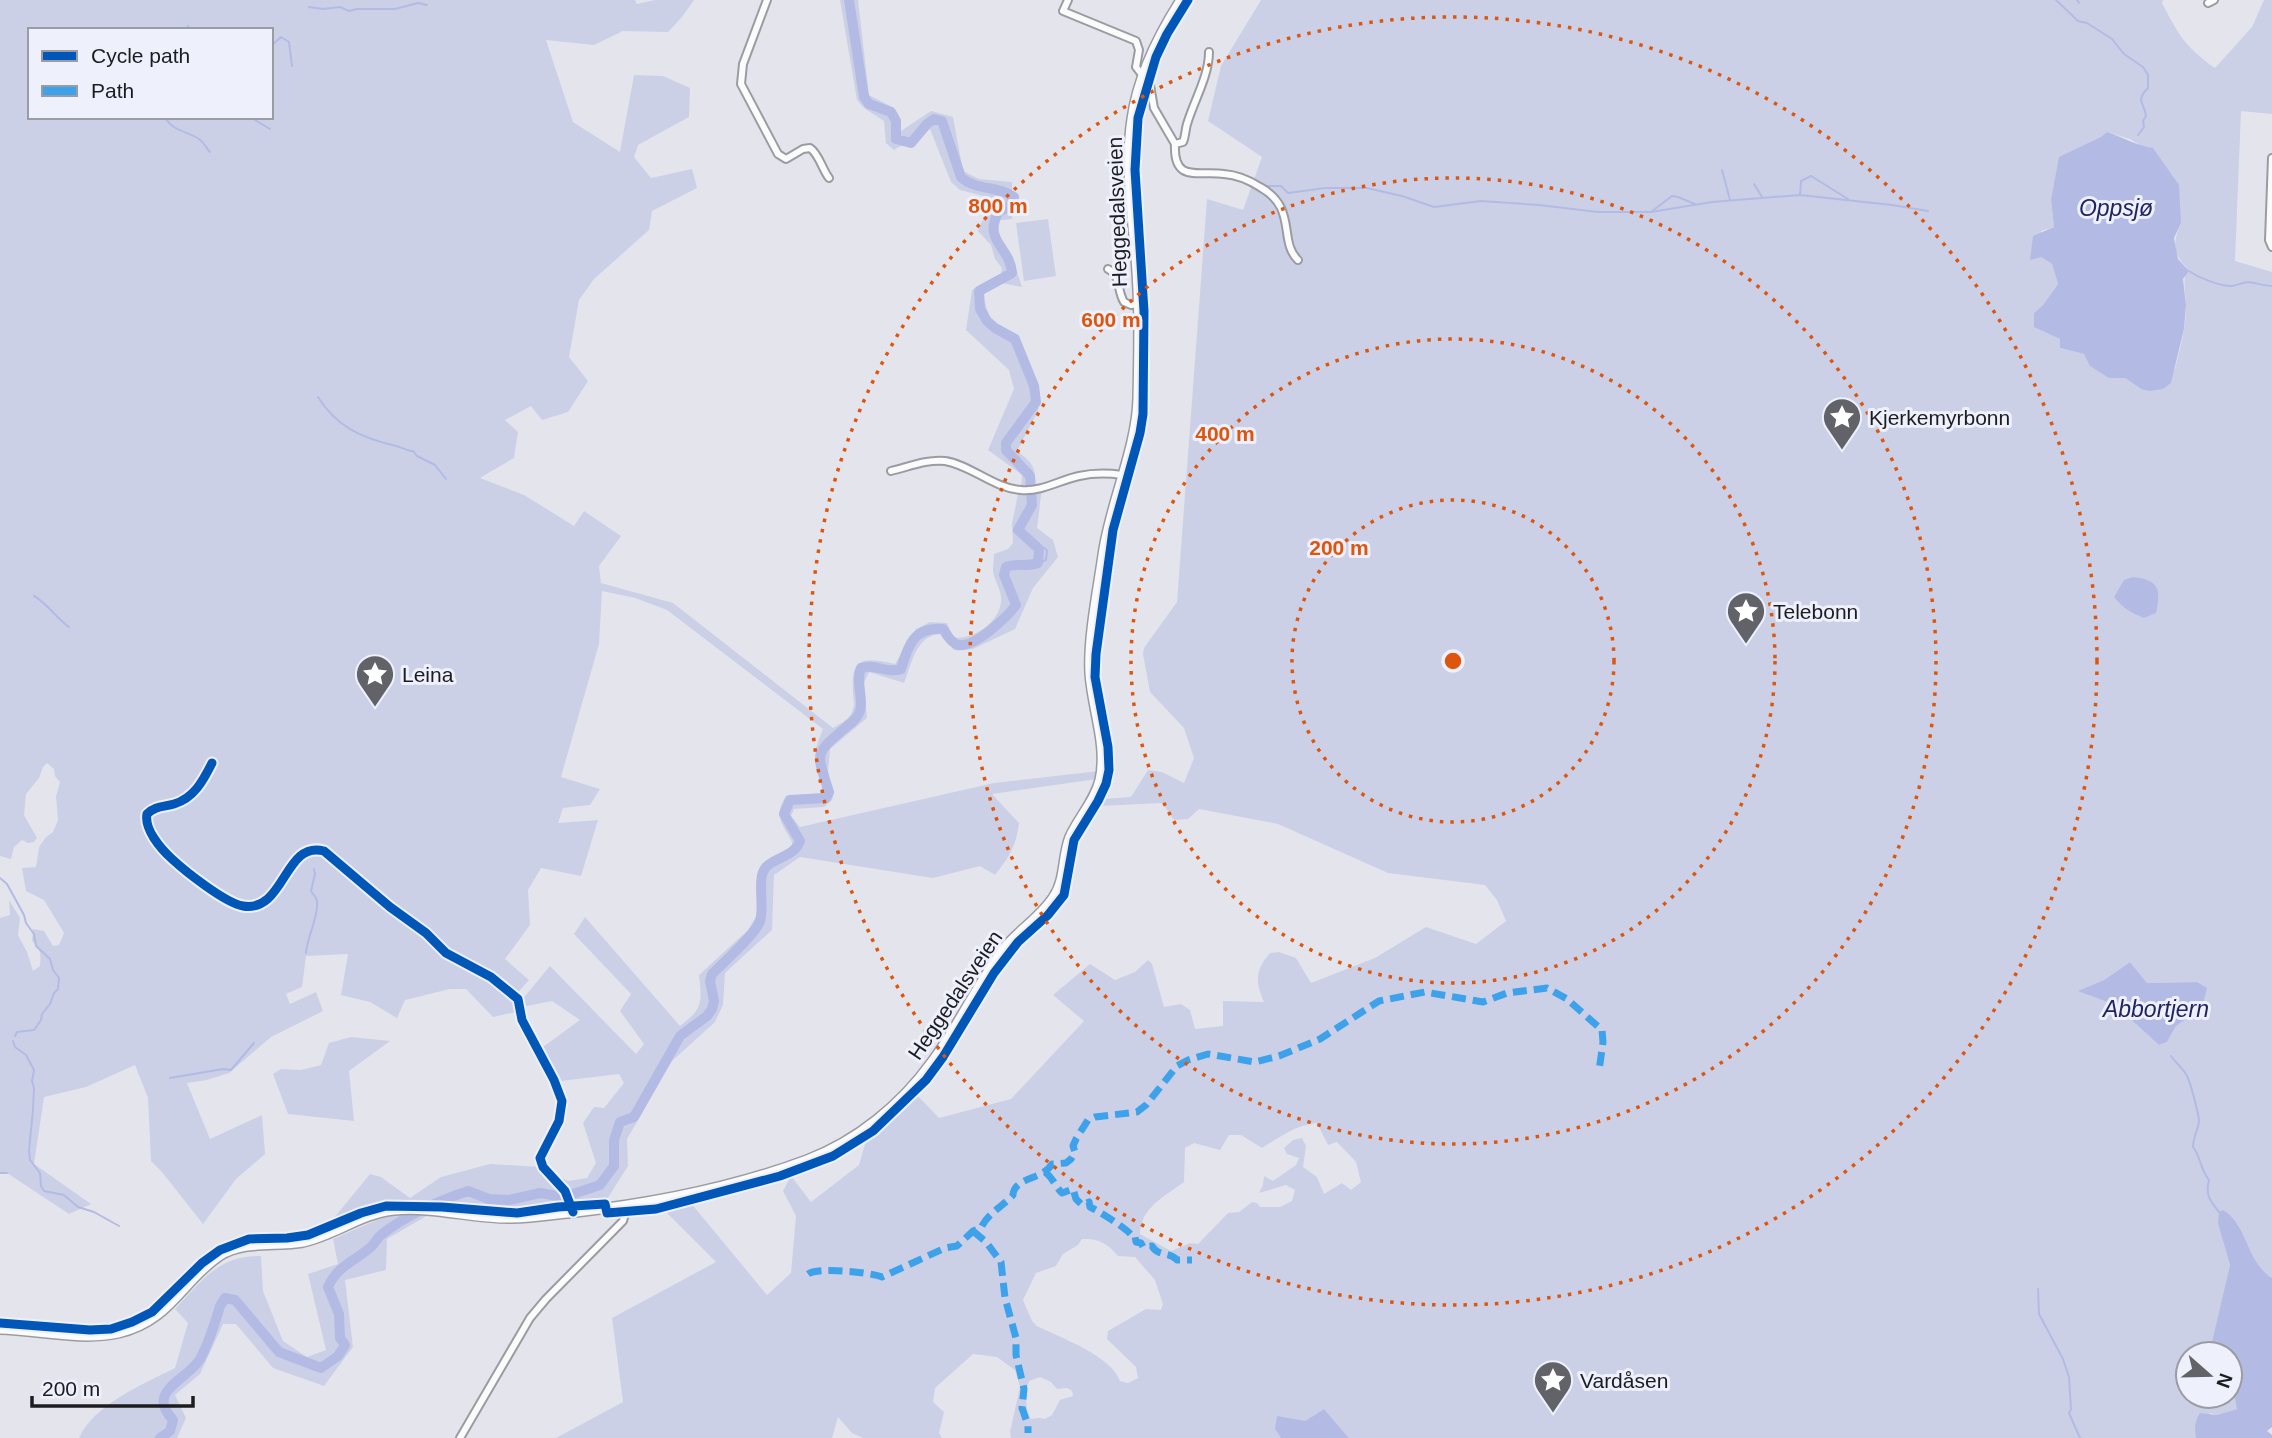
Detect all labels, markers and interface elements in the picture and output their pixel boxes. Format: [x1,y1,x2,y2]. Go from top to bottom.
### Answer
legend [28,28,273,119]
text: Cycle path [91,44,190,67]
text: Path [91,79,134,102]
street label: Heggedalsveien [1103,136,1131,288]
text: 800 m [968,194,1028,217]
water label: Oppsjø [2079,195,2153,221]
text: 600 m [1081,308,1141,331]
place icon: Kjerkemyrbonn [1821,396,1863,451]
place label: Kjerkemyrbonn [1869,406,2010,429]
text: 400 m [1195,422,1255,445]
text: 200 m [1309,536,1369,559]
place icon: Telebonn [1725,590,1767,645]
place label: Telebonn [1773,600,1858,623]
centre of rings [1441,649,1465,673]
place icon: Leina [354,653,396,708]
place label: Leina [402,663,454,686]
street label: Heggedalsveien [903,926,1007,1064]
water label: Abbortjern [2101,996,2209,1022]
north arrow [2174,1340,2244,1410]
place icon: Vardåsen [1532,1359,1574,1414]
scale bar [32,1364,192,1408]
place label: Vardåsen [1580,1369,1668,1392]
text: N [2212,1371,2237,1391]
text: 200 m [42,1377,100,1400]

